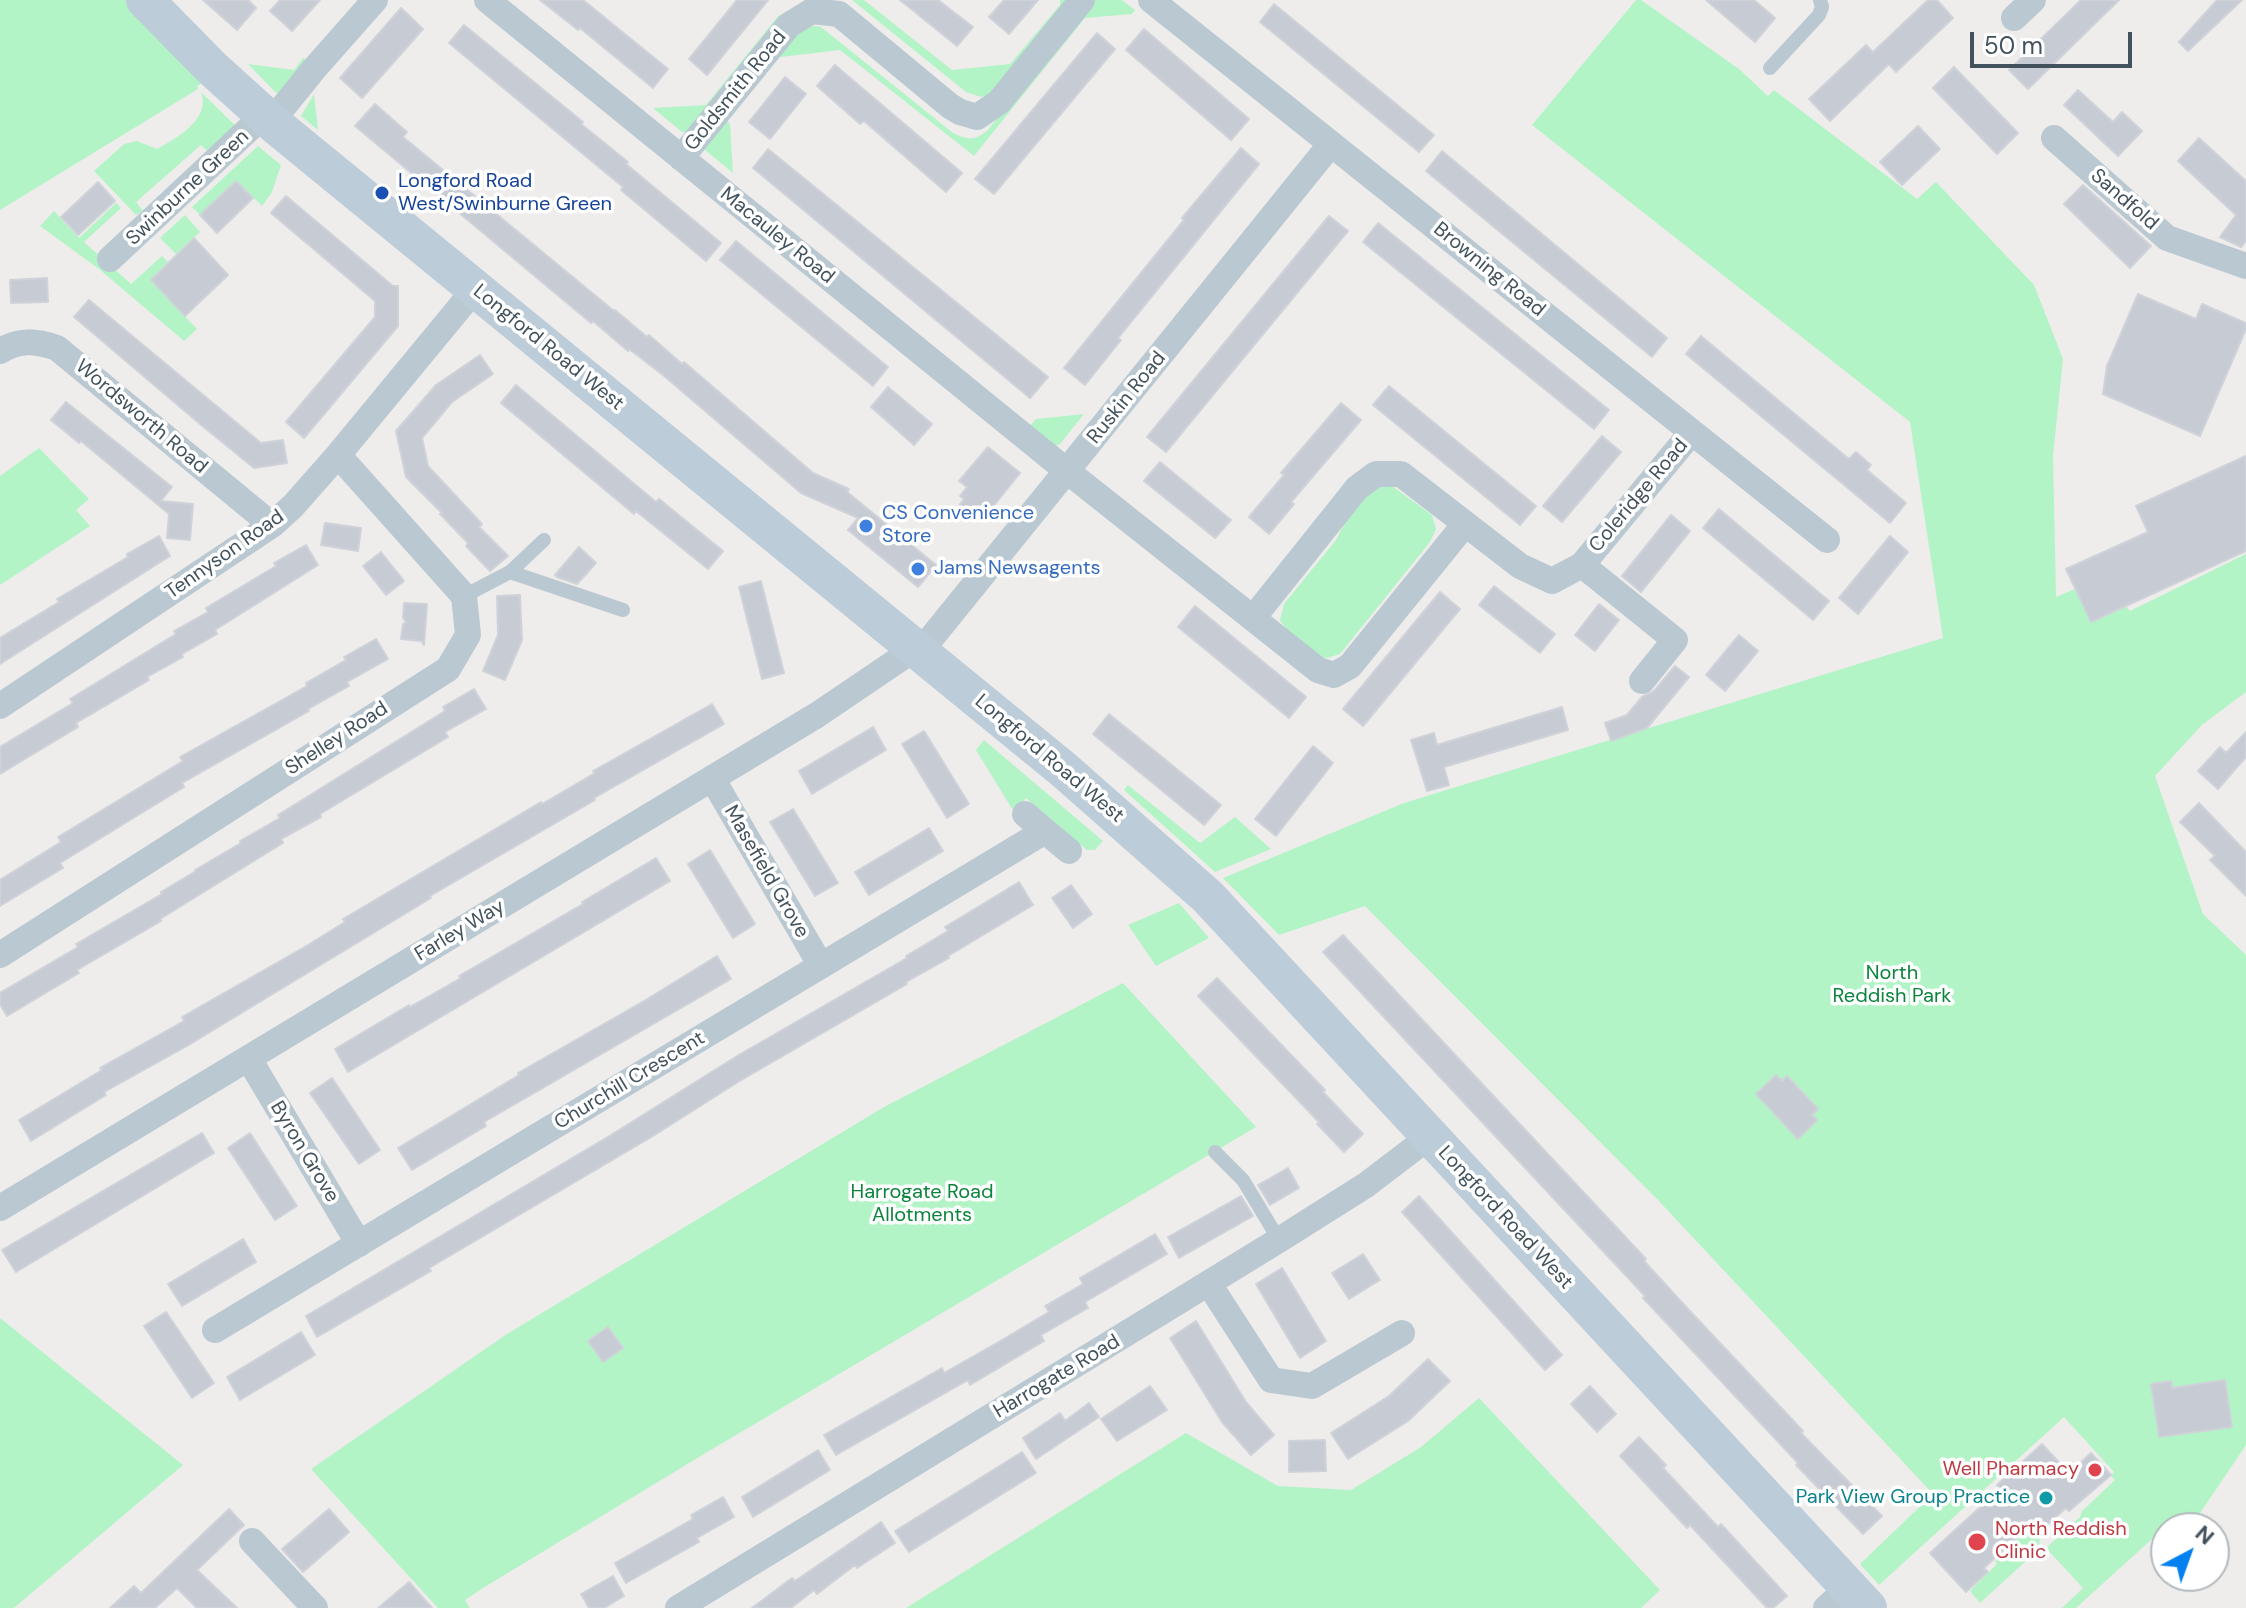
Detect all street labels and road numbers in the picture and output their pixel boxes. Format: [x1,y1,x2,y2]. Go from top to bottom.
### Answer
street label: Goldsmith Road [680,26,792,156]
street label: Swinburne Green [122,125,254,251]
street label: Sandfold [2085,164,2163,236]
street label: Macauley Road [715,183,839,289]
street label: Browning Road [1428,218,1550,322]
street label: Longford Road West [468,280,628,416]
street label: Ruskin Road [1083,347,1171,449]
street label: Wordsworth Road [70,355,212,479]
street label: Coleridge Road [1585,434,1693,558]
street label: Tennyson Road [161,505,289,605]
street label: Longford Road West [970,690,1128,828]
street label: Shelley Road [281,697,393,781]
street label: Masefield Grove [718,801,814,943]
street label: Farley Way [411,895,509,967]
street label: Churchill Crescent [550,1027,710,1135]
street label: Byron Grove [264,1097,344,1207]
street label: Longford Road West [1433,1142,1577,1294]
street label: Harrogate Road [990,1330,1124,1424]

